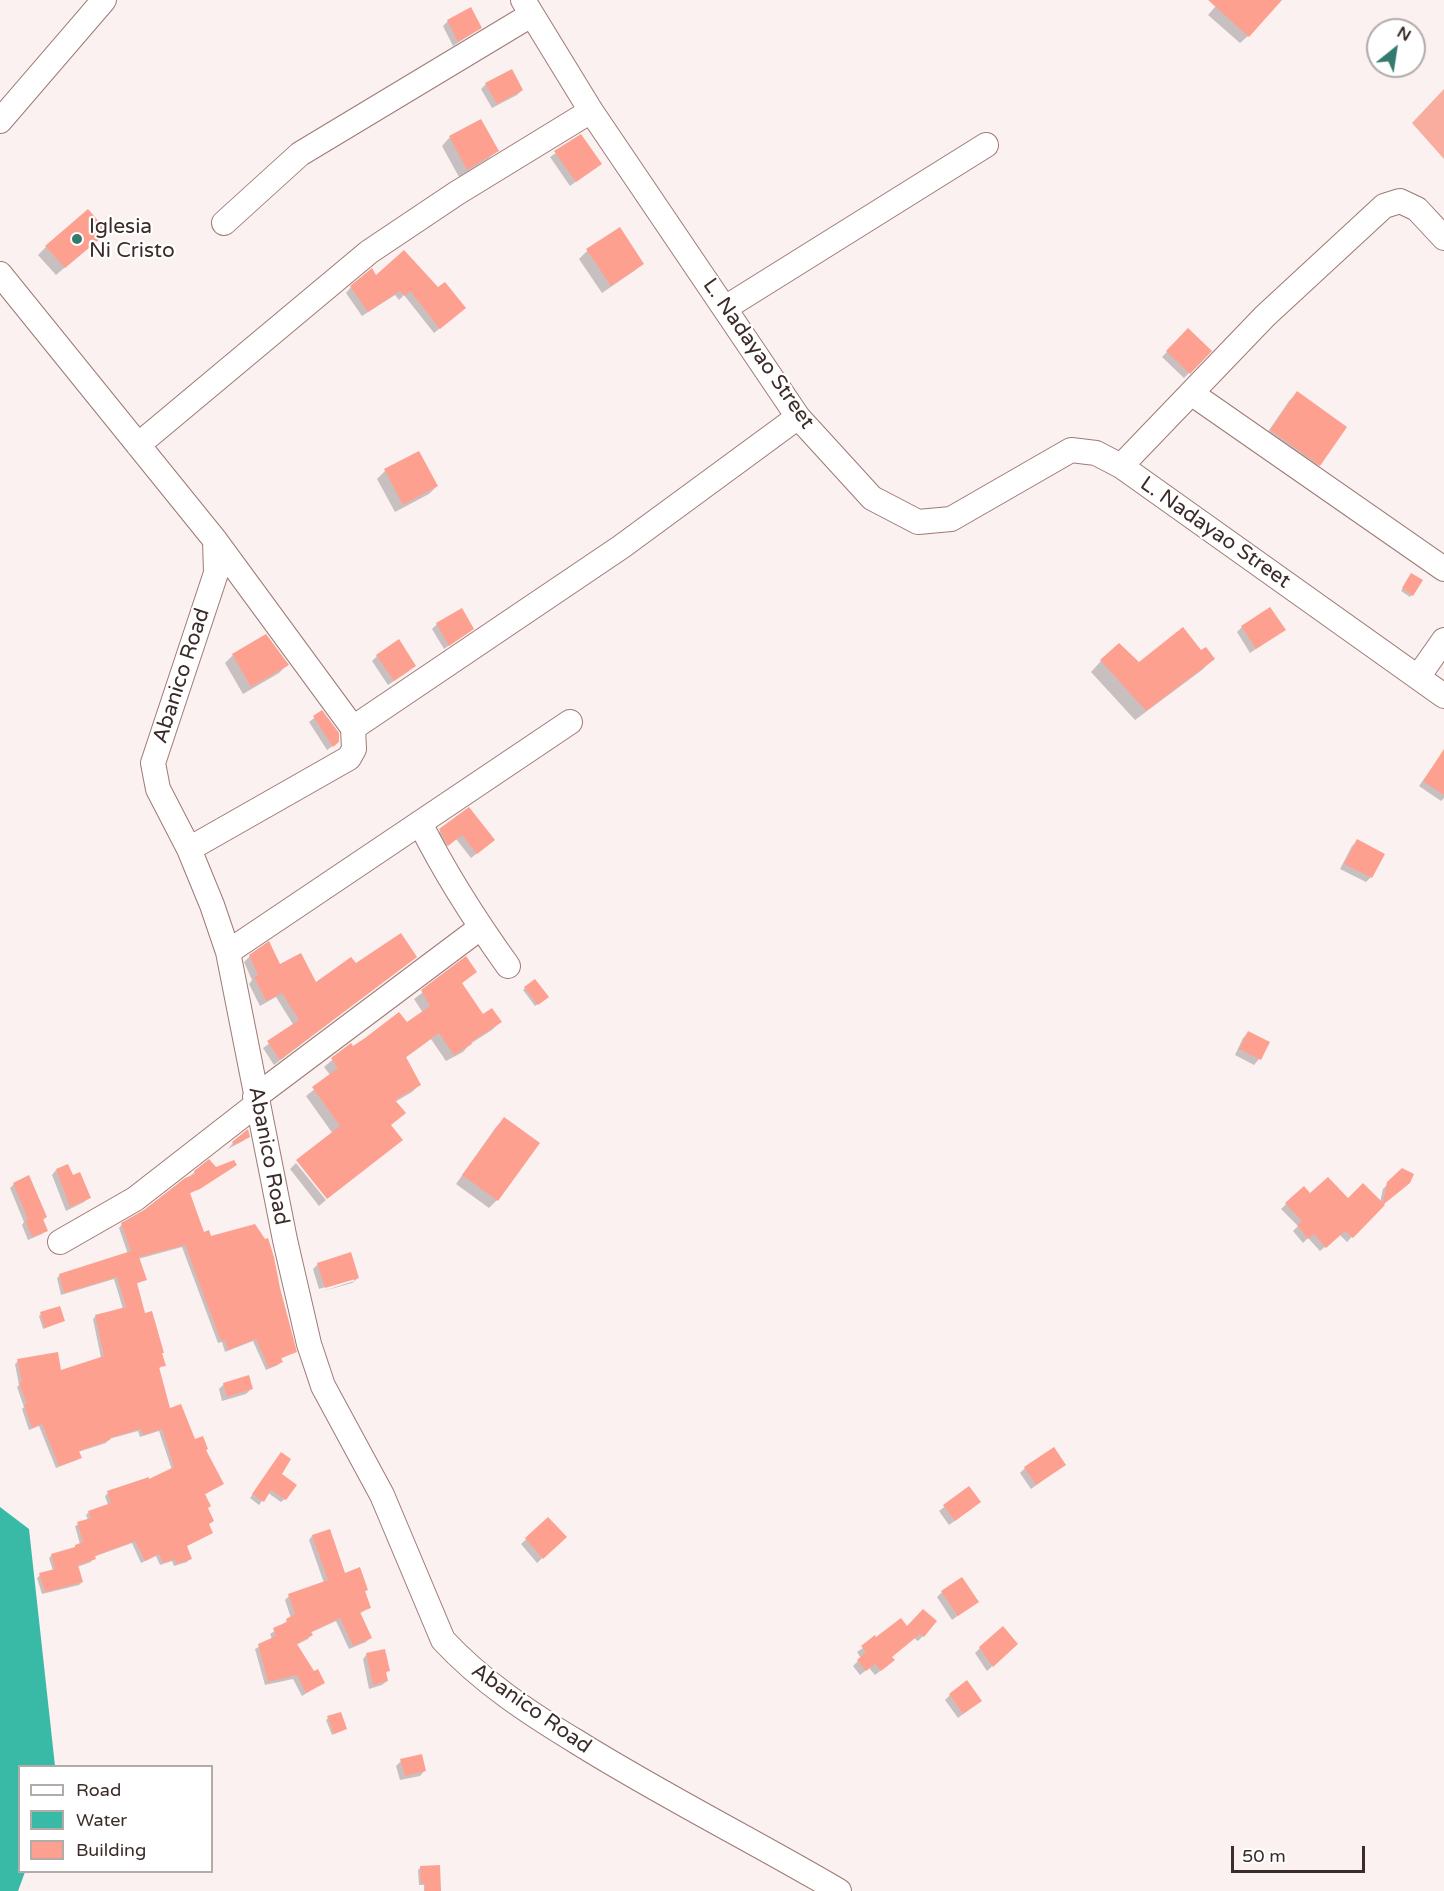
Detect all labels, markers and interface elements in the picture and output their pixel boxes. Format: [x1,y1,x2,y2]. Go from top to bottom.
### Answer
north arrow [1366,18,1426,78]
text: N [1393,22,1415,46]
place label: Iglesia Ni Cristo [89,214,175,264]
marker: Iglesia Ni Cristo [70,232,84,246]
street label: L. Nadayao Street [697,274,819,434]
street label: L. Nadayao Street [1135,472,1295,594]
street label: Abanico Road [148,605,216,747]
street label: Abanico Road [242,1085,294,1227]
street label: Abanico Road [466,1658,596,1760]
legend [18,1765,213,1873]
text: Road [76,1779,121,1801]
text: Water [76,1809,127,1831]
scale bar [1234,1834,1368,1872]
text: Building [76,1839,146,1861]
text: 50 m [1242,1845,1286,1867]

